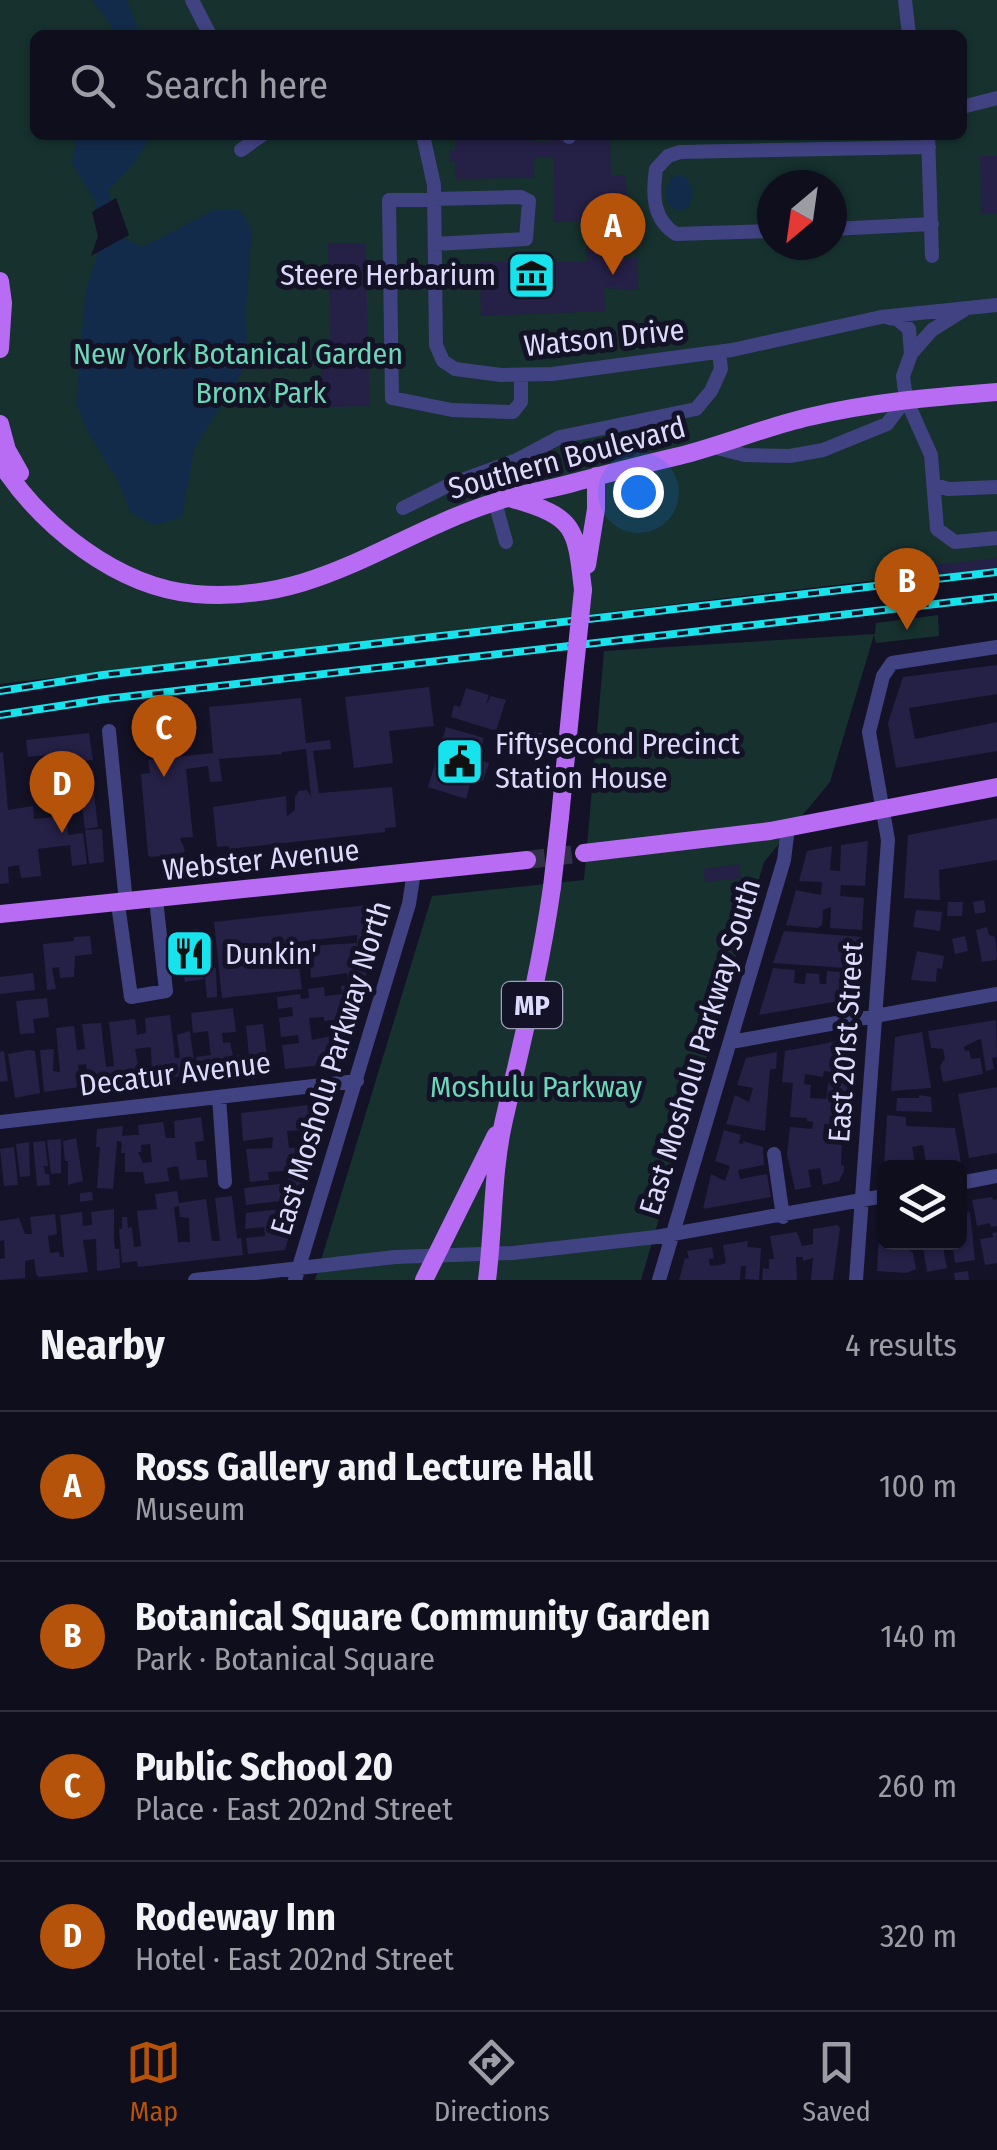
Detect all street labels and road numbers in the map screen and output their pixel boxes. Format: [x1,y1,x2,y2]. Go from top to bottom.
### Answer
street label: Watson Drive [522,312,686,364]
street label: Southern Boulevard [445,409,689,507]
street label: Webster Avenue [161,832,361,888]
street label: East Mosholu Parkway South [632,875,768,1219]
street label: East Mosholu Parkway North [263,897,399,1239]
street label: East 201st Street [821,940,871,1144]
road number: MP [502,982,562,1028]
street label: Decatur Avenue [77,1044,273,1104]

